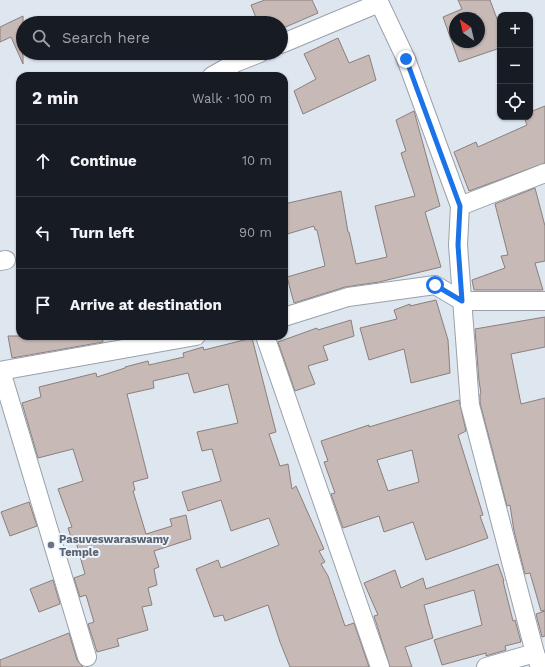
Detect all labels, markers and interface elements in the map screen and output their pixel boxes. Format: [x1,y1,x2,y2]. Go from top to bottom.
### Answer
north arrow [449,12,485,48]
map controls [497,12,533,120]
button: + [497,12,533,48]
search box [16,16,288,60]
icon: search [30,27,52,49]
text: Search here [62,29,150,47]
button: − [497,48,533,84]
route end [397,50,415,68]
button: locate [497,84,533,120]
text: 2 min [32,88,78,108]
text: Walk · 100 m [192,91,272,106]
icon: ahead [32,150,54,172]
text: Continue [70,152,137,170]
text: 10 m [242,153,272,168]
icon: left [32,222,54,244]
text: Turn left [70,224,134,242]
text: 90 m [239,225,272,240]
route start [426,276,444,294]
icon: arrive [32,294,54,316]
text: Arrive at destination [70,296,222,314]
place label: Pasuveswaraswamy Temple [59,533,170,559]
marker: Pasuveswaraswamy Temple [46,540,56,550]

